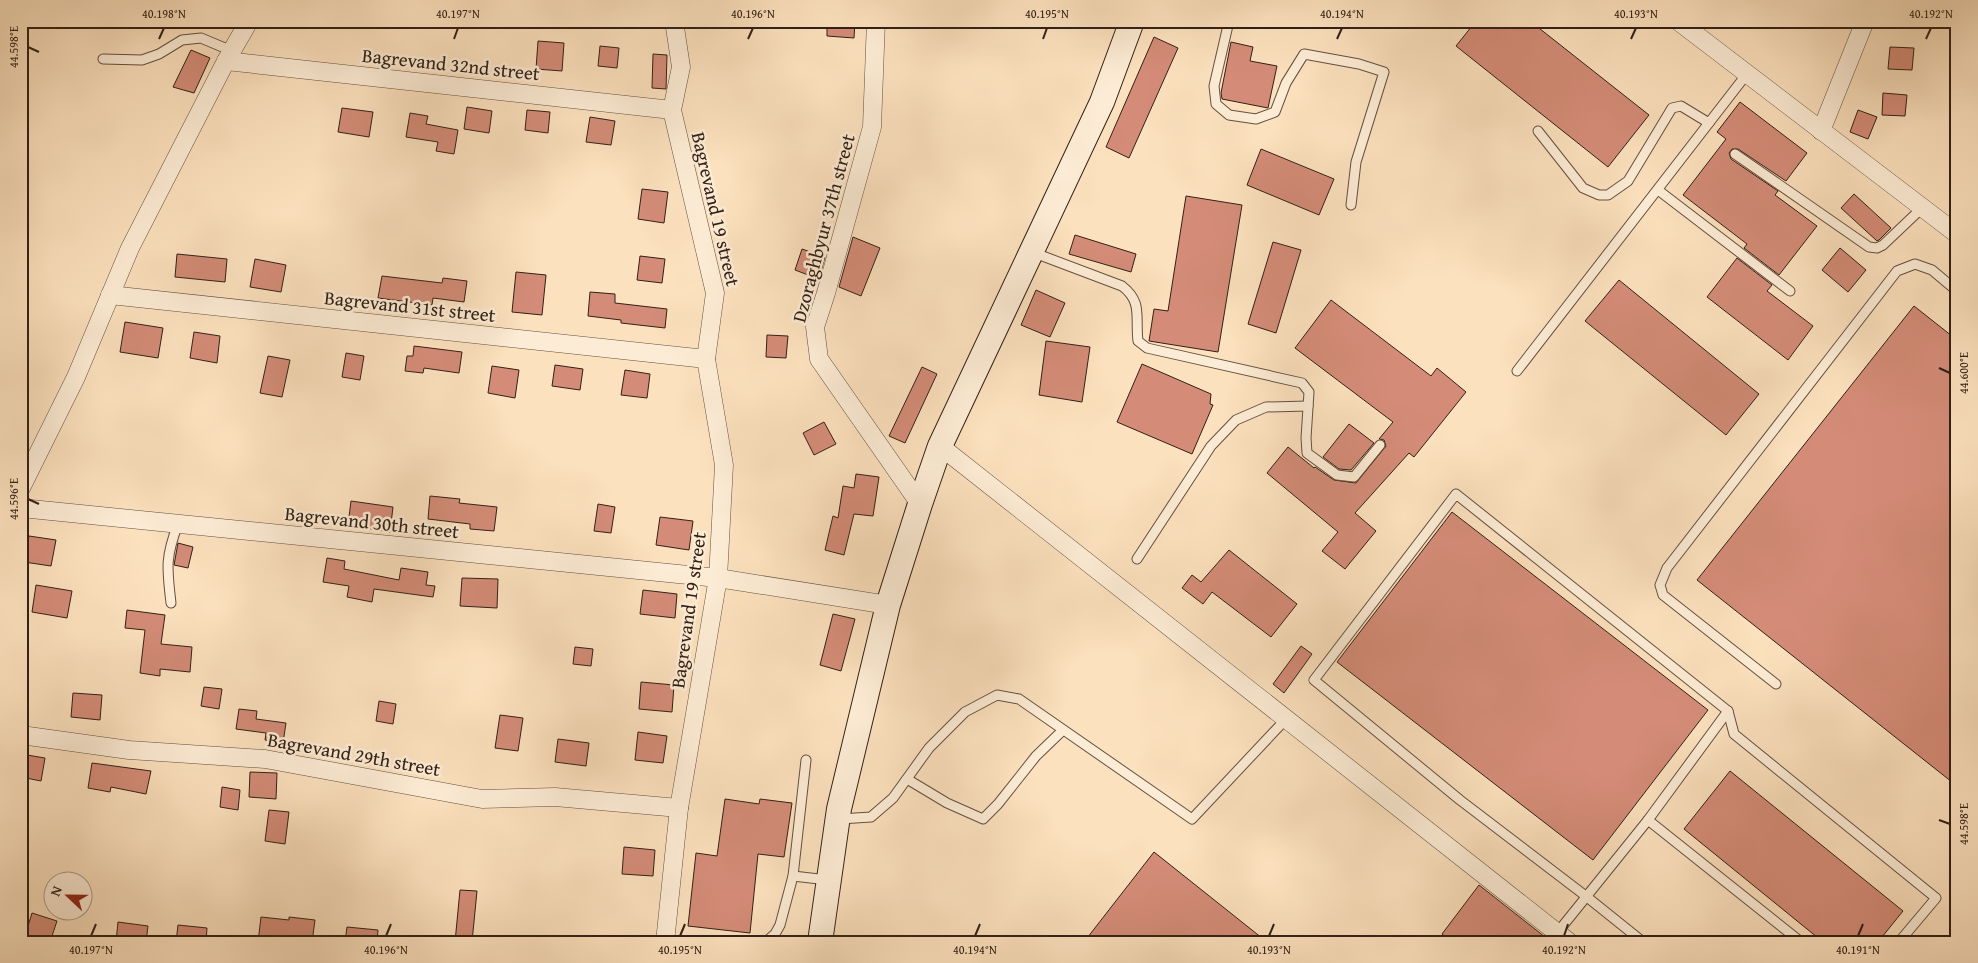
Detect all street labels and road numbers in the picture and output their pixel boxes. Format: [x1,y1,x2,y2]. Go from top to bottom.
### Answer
street label: Bagrevand 32nd street [361,41,541,87]
street label: Bagrevand 19 street [685,129,747,289]
street label: Dzoraghbyur 37th street [784,130,862,325]
street label: Bagrevand 31st street [323,283,497,329]
street label: Bagrevand 30th street [284,499,461,545]
street label: Bagrevand 19 street [663,530,713,690]
street label: Bagrevand 29th street [265,725,443,783]

